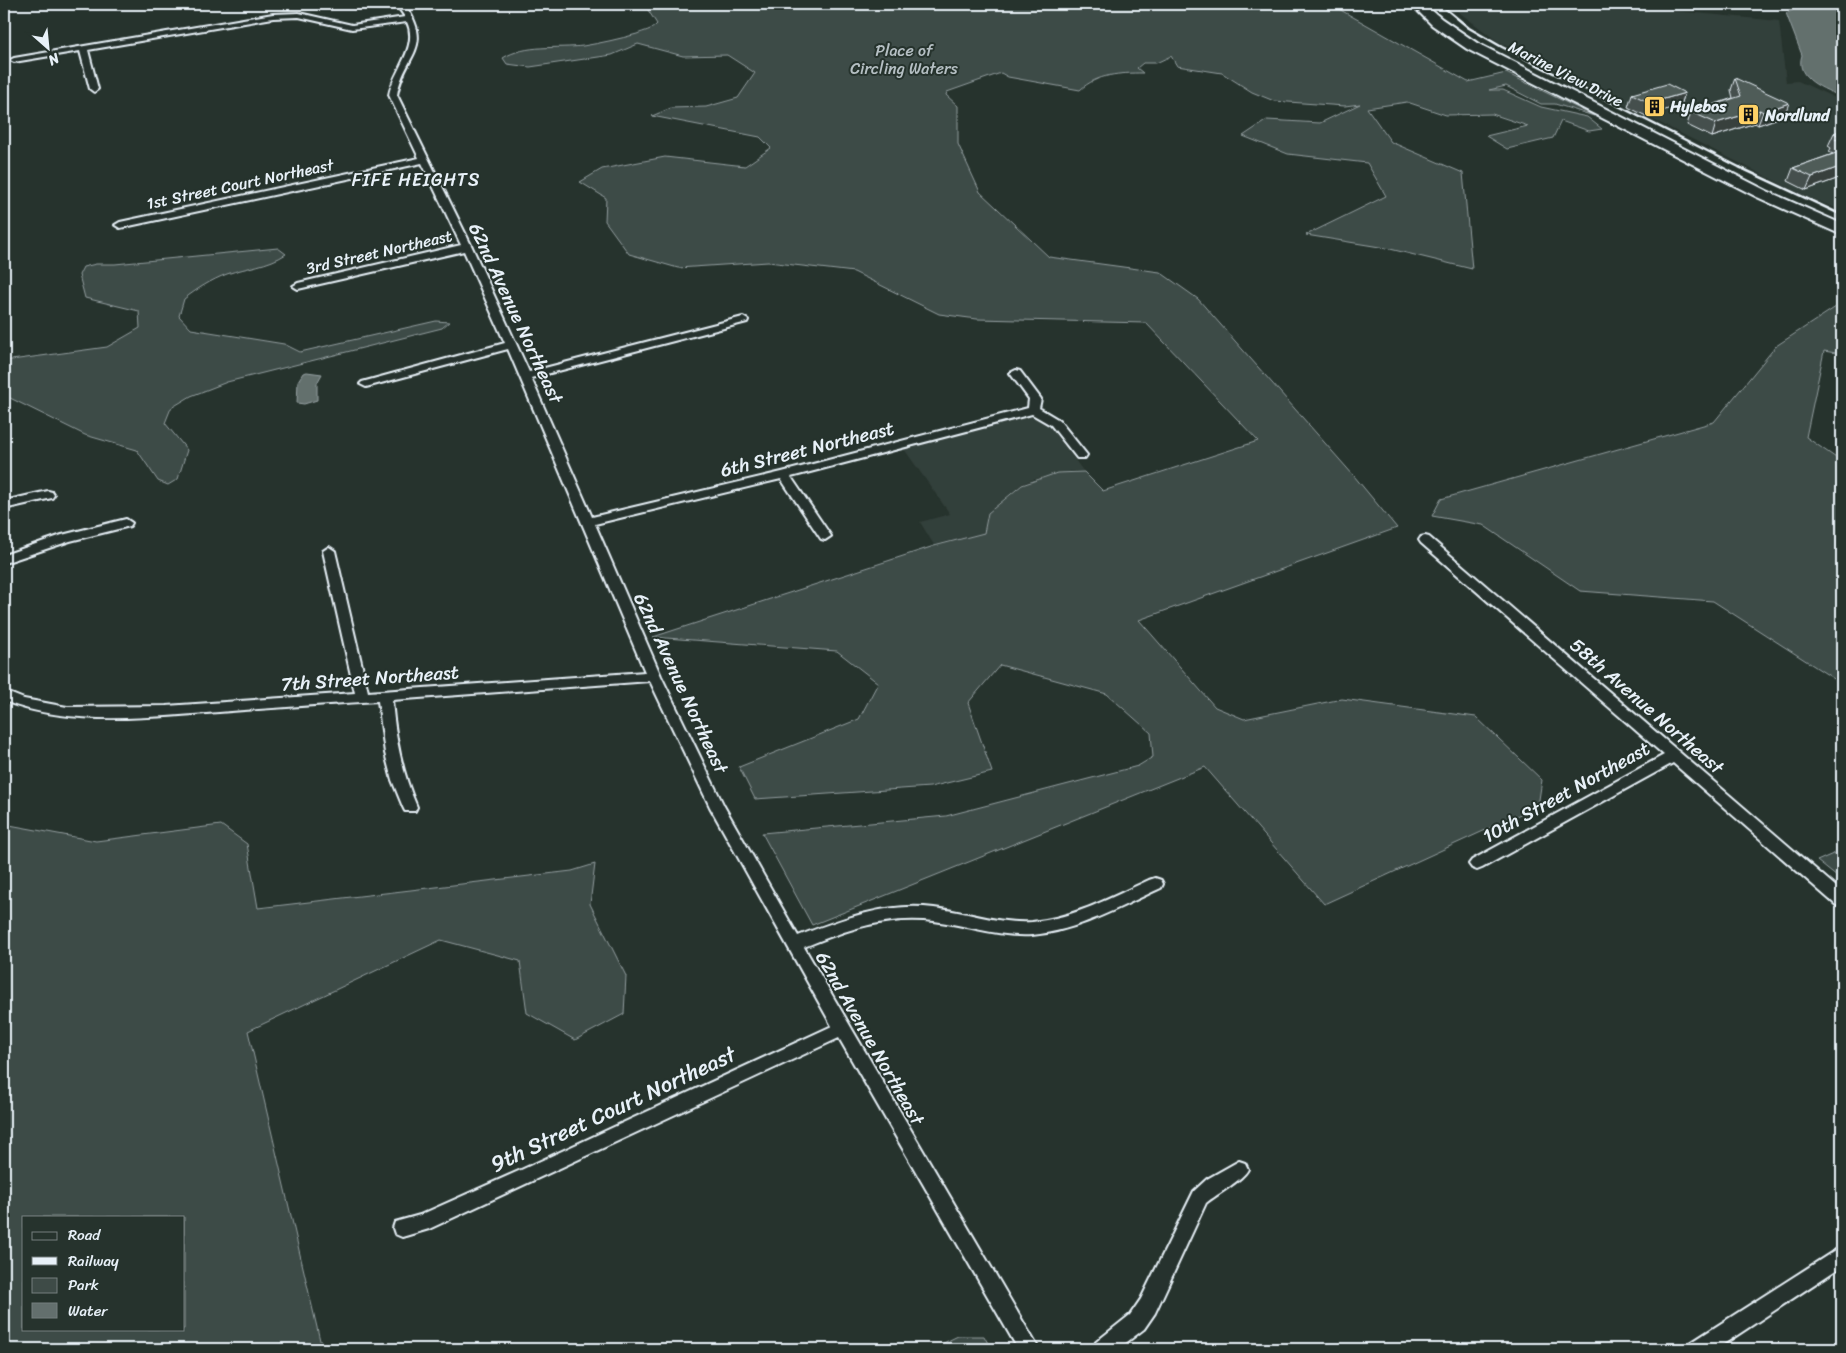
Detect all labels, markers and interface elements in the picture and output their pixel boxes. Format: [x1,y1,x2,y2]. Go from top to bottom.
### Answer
north arrow [22,22,72,72]
street label: Marine View Drive [1503,32,1629,116]
park label: Place of Circling Waters [850,36,959,83]
text: N [43,45,65,73]
place label: Hylebos [1669,92,1727,121]
building icon: Hylebos [1642,94,1666,118]
place label: Nordlund [1764,101,1831,130]
building icon: Nordlund [1737,103,1761,127]
street label: 1st Street Court Northeast [144,150,337,218]
district label: FIFE HEIGHTS [352,164,480,196]
street label: 62nd Avenue Northeast [460,217,573,410]
street label: 3rd Street Northeast [303,221,455,283]
street label: 6th Street Northeast [717,411,897,487]
street label: 62nd Avenue Northeast [625,587,738,780]
street label: 58th Avenue Northeast [1562,629,1733,784]
street label: 7th Street Northeast [280,655,460,701]
street label: 10th Street Northeast [1476,732,1656,852]
street label: 62nd Avenue Northeast [807,945,934,1132]
street label: 9th Street Court Northeast [484,1034,743,1183]
legend [22,1216,185,1330]
text: Road [68,1222,101,1248]
text: Railway [68,1248,119,1274]
text: Park [68,1272,99,1298]
text: Water [68,1298,108,1324]

